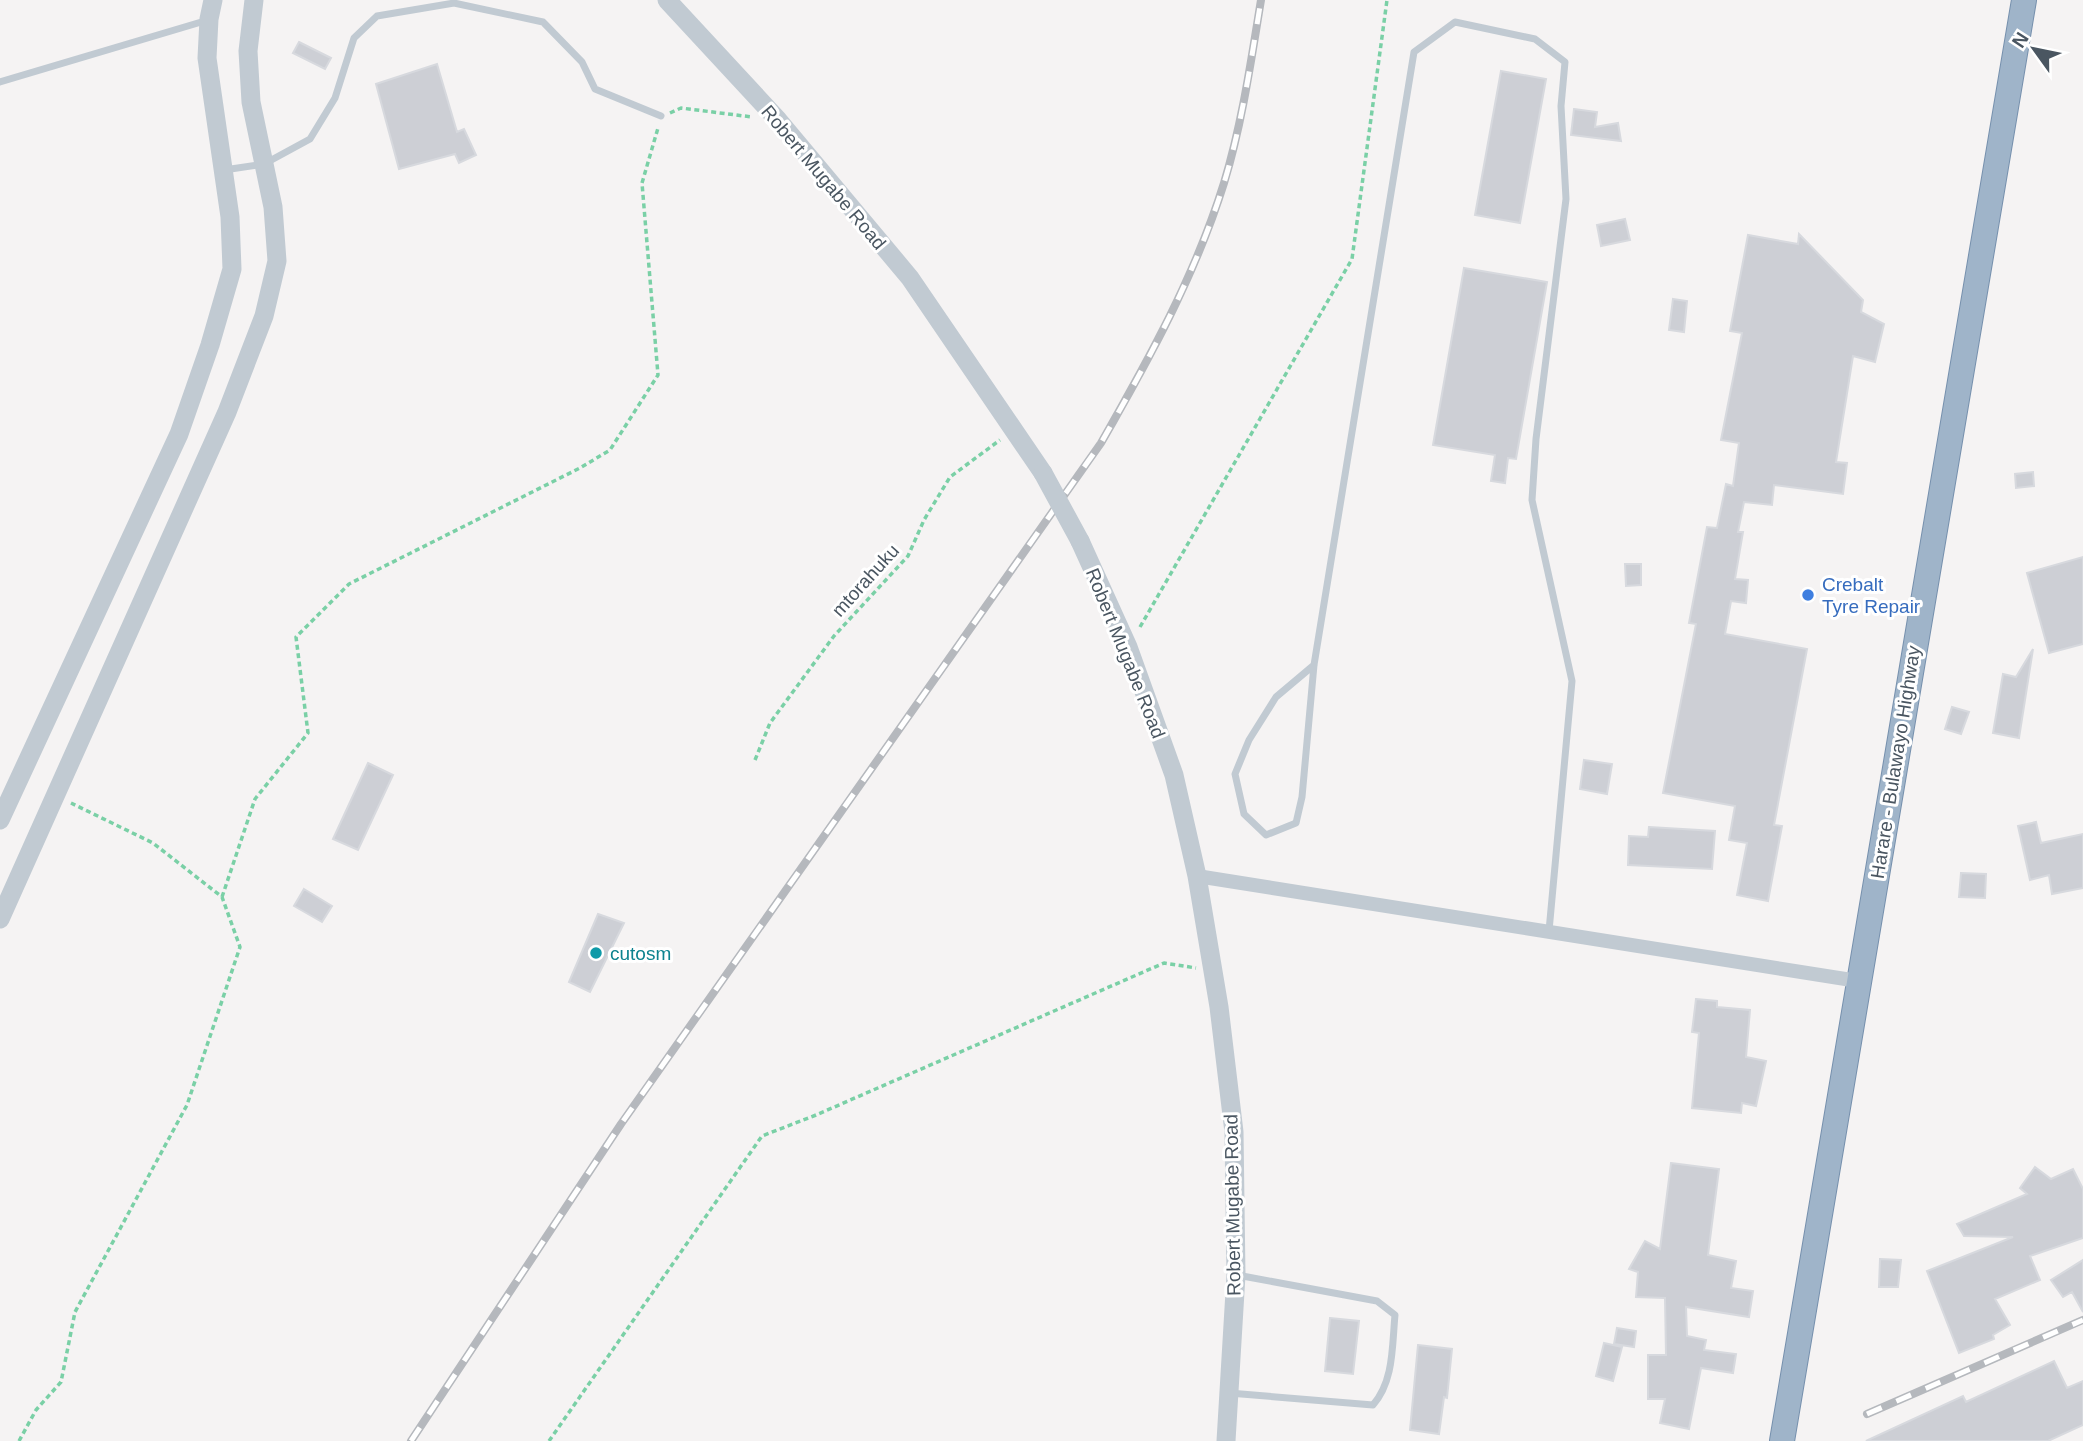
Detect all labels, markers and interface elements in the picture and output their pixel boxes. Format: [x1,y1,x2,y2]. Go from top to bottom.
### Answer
north arrow [1999,14,2069,84]
text: N [2008,29,2033,51]
street label: Robert Mugabe Road [757,101,890,254]
street label: mtorahuku [828,540,903,621]
street label: Robert Mugabe Road [1082,565,1169,741]
place label: Crebalt Tyre Repair [1822,574,1921,617]
marker: Crebalt Tyre Repair [1800,587,1816,603]
street label: Harare - Bulawayo Highway [1867,644,1924,880]
place label: cutosm [610,943,671,964]
marker: cutosm [588,945,604,961]
street label: Robert Mugabe Road [1220,1114,1245,1296]

